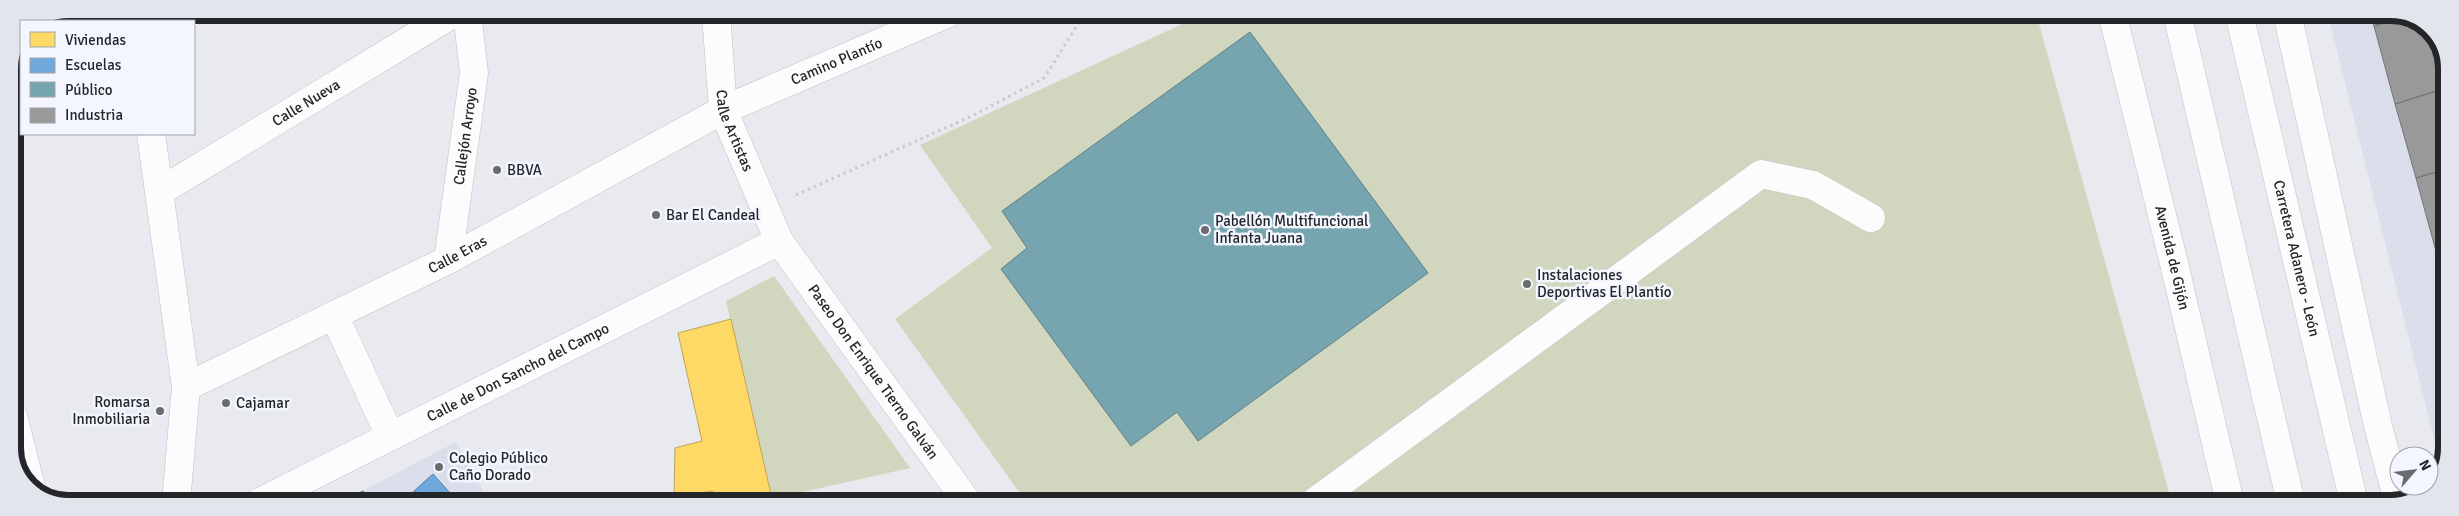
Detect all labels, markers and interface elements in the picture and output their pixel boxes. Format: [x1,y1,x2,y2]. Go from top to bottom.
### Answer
legend [20,20,195,135]
text: Viviendas [65,31,126,49]
street label: Camino Plantío [788,34,885,89]
text: Escuelas [65,56,122,74]
street label: Calle Nueva [269,75,343,130]
text: Público [65,81,113,99]
street label: Callejón Arroyo [450,86,481,186]
street label: Calle Artistas [713,89,757,175]
text: Industria [65,106,123,124]
place label: BBVA [507,161,542,179]
marker: BBVA [491,164,503,176]
street label: Carretera Adanero - León [2270,178,2324,338]
street label: Avenida de Gijón [2151,204,2194,312]
place label: Bar El Candeal [666,206,760,224]
marker: Bar El Candeal [650,209,662,221]
place label: Pabellón Multifuncional Infanta Juana [1215,212,1369,247]
marker: Pabellón Multifuncional Infanta Juana [1199,224,1211,236]
street label: Calle Eras [425,231,490,277]
place label: Instalaciones Deportivas El Plantío [1537,266,1672,301]
marker: Instalaciones Deportivas El Plantío [1521,278,1533,290]
street label: Paseo Don Enrique Tierno Galván [804,281,943,463]
street label: Calle de Don Sancho del Campo [424,319,612,426]
place label: Romarsa Inmobiliaria [72,393,150,428]
place label: Cajamar [236,394,290,412]
marker: Cajamar [220,397,232,409]
marker: Romarsa Inmobiliaria [154,405,166,417]
north arrow [2389,446,2439,496]
place label: Colegio Público Caño Dorado [449,449,548,484]
text: N [2415,457,2435,473]
marker: Colegio Público Caño Dorado [433,461,445,473]

